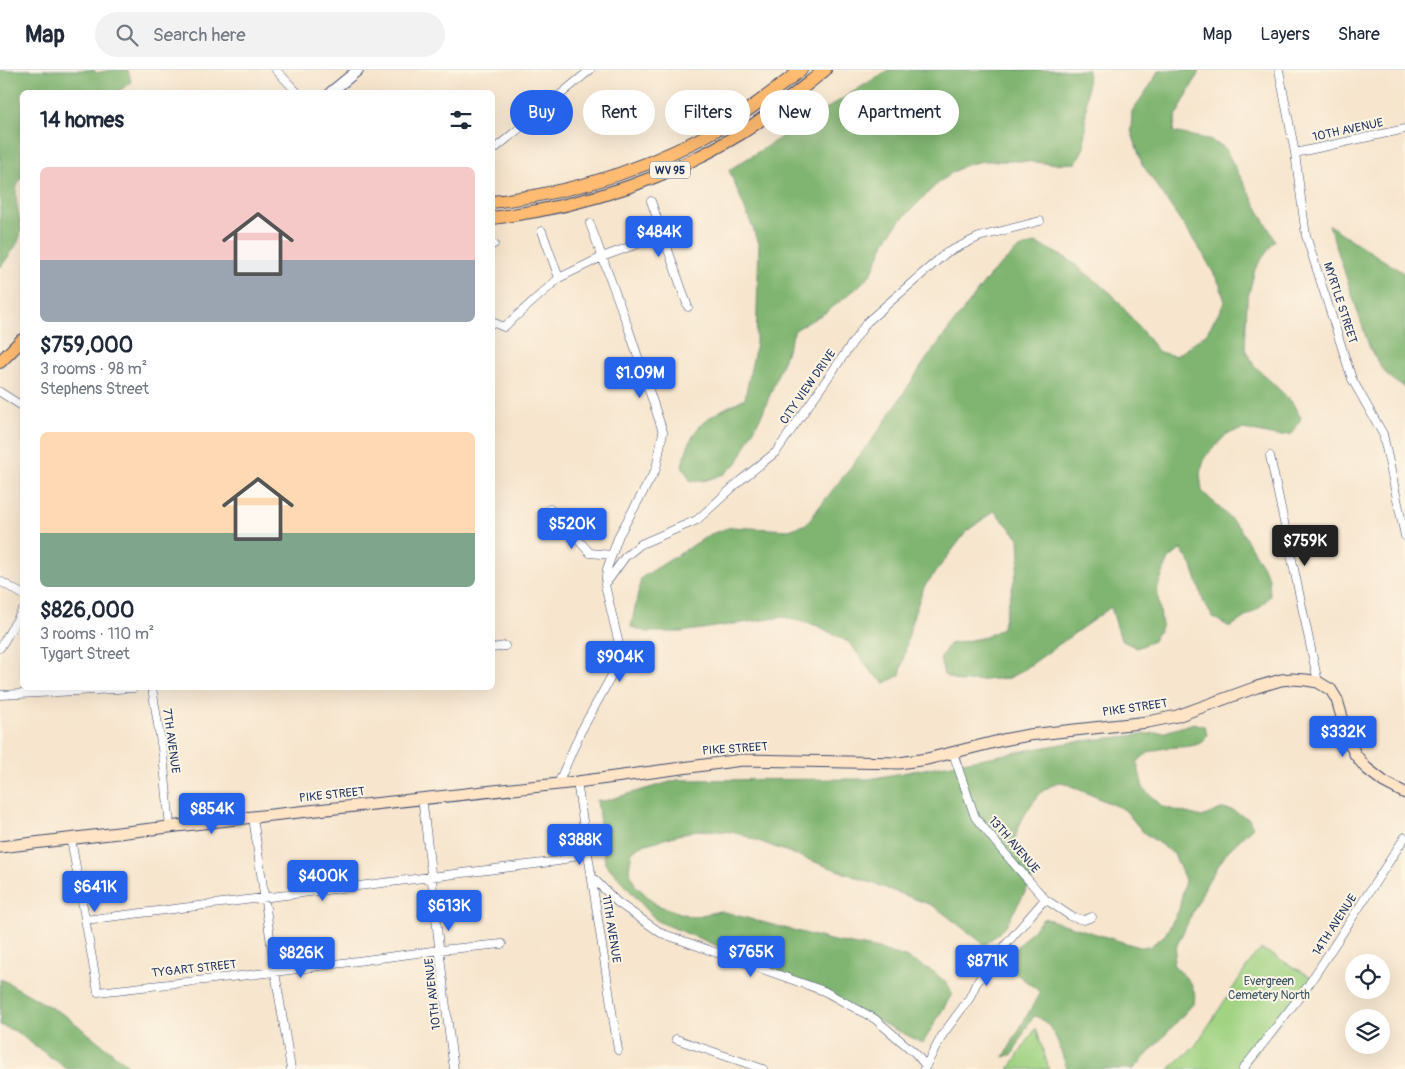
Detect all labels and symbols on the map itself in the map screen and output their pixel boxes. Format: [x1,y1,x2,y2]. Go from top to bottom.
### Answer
street label: 10TH AVENUE [1311,115,1385,145]
road number: WV 95 [650,162,690,178]
pin: $484K [624,216,694,258]
street label: MYRTLE STREET [1320,260,1360,346]
street label: CITY VIEW DRIVE [777,347,839,427]
pin: $1.09M [599,356,681,399]
pin: $520K [537,508,607,550]
pin: $759K [1270,524,1340,567]
pin: $904K [585,640,655,683]
street label: PIKE STREET [1101,696,1169,720]
street label: 7TH AVENUE [159,708,183,774]
pin: $332K [1308,716,1378,758]
street label: PIKE STREET [702,739,769,759]
street label: PIKE STREET [298,784,366,806]
pin: $854K [177,792,247,835]
street label: 13TH AVENUE [985,813,1043,877]
pin: $388K [545,824,615,866]
pin: $400K [288,860,358,902]
pin: $641K [60,870,130,913]
pin: $613K [414,890,484,932]
street label: 14TH AVENUE [1309,891,1361,959]
street label: 11TH AVENUE [598,894,624,964]
pin: $826K [266,936,336,979]
pin: $765K [716,936,786,978]
pin: $871K [952,944,1022,987]
street label: TYGART STREET [151,957,238,981]
street label: 10TH AVENUE [422,957,444,1031]
park label: Evergreen Cemetery North [1228,974,1310,1003]

